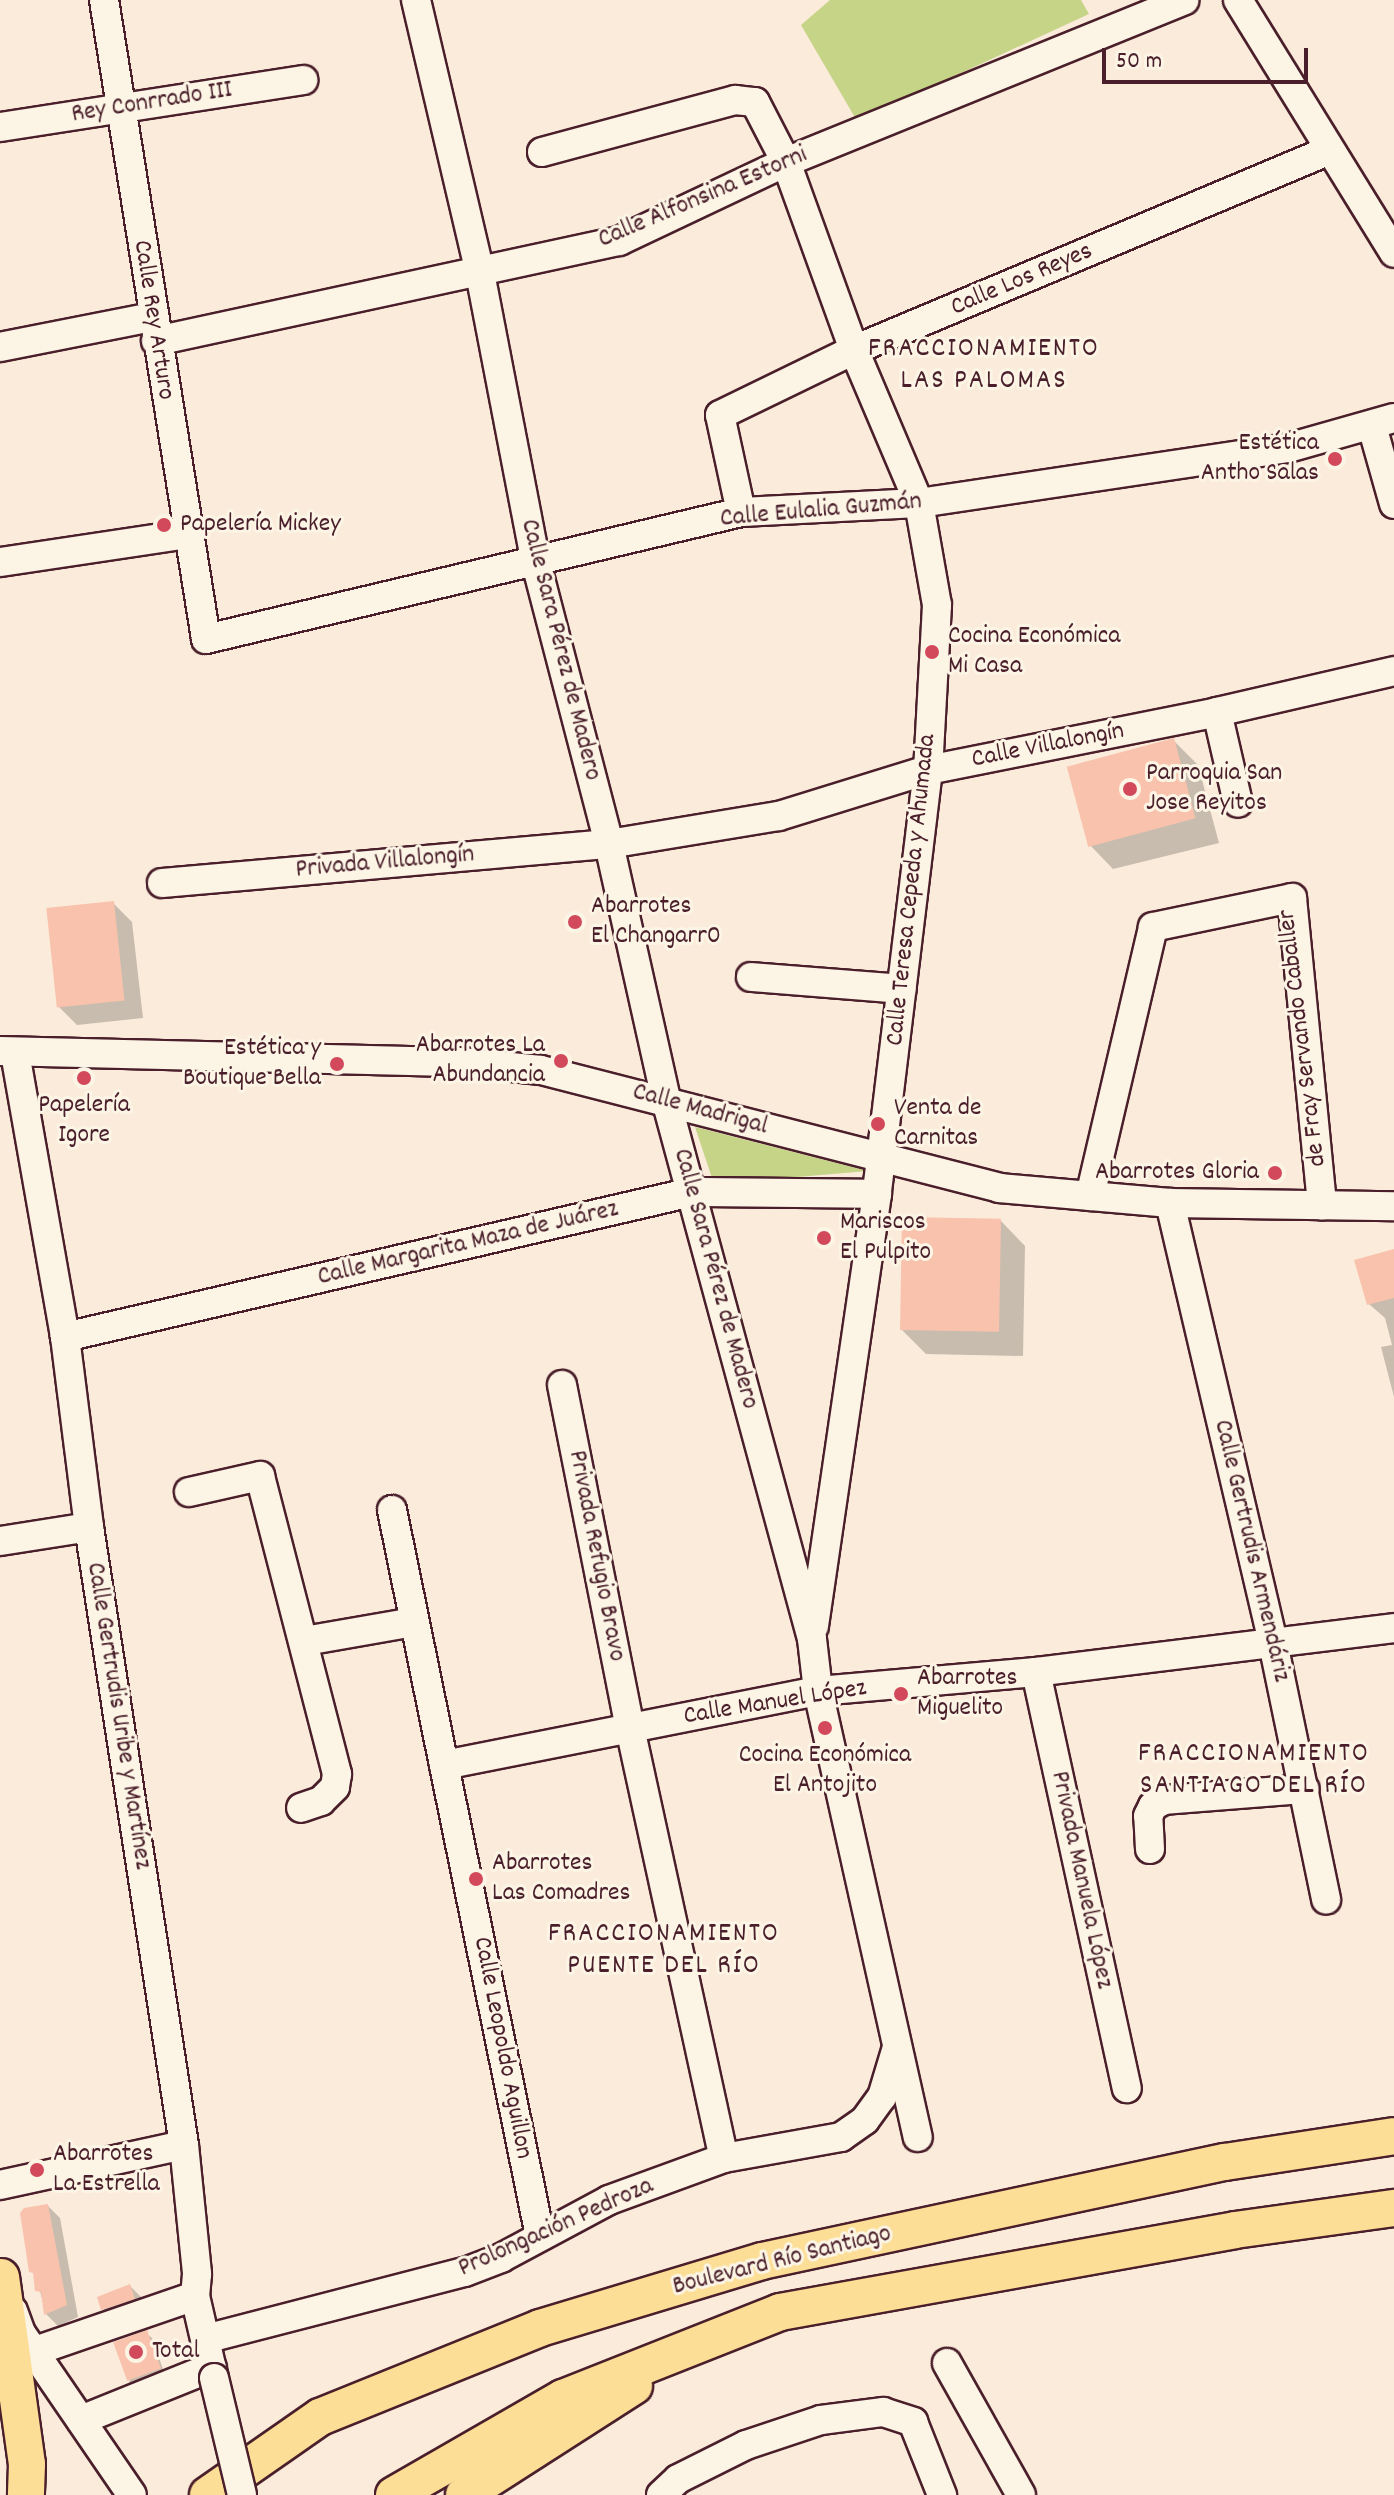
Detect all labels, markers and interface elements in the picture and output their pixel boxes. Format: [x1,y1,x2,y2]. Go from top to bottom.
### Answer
scale bar [1106,32,1312,82]
text: 50 m [1116,45,1162,79]
street label: Rey Conrrado III [69,75,235,131]
street label: Calle Alfonsina Estorni [594,140,812,256]
street label: Calle Los Reyes [946,236,1098,324]
street label: Calle Rey Arturo [125,238,181,402]
district label: FRACCIONAMIENTO LAS PALOMAS [868,333,1100,399]
place label: Estética Antho Salas [1201,428,1319,490]
marker: Estética Antho Salas [1326,450,1344,468]
street label: Calle Eulalia Guzmán [719,487,923,535]
place label: Papelería Mickey [180,509,341,541]
marker: Papelería Mickey [155,516,173,534]
street label: Calle Sara Pérez de Madero [512,516,608,784]
place label: Cocina Económica Mi Casa [948,621,1120,682]
marker: Cocina Económica Mi Casa [923,643,941,661]
street label: Calle Villalongín [969,716,1127,776]
street label: Calle Teresa Cepeda y Ahumada [880,733,944,1047]
place label: Parroquia San Jose Reyitos [1146,758,1282,820]
marker: Parroquia San Jose Reyitos [1121,780,1139,798]
street label: Privada Villalongín [294,840,476,886]
place label: Abarrotes El Changarr0 [591,891,721,952]
street label: de Fray Servando Caballer [1272,908,1334,1168]
marker: Abarrotes El Changarr0 [566,913,584,931]
place label: Abarrotes La Abundancia [416,1030,545,1092]
place label: Estética y Boutique Bella [183,1033,321,1094]
marker: Abarrotes La Abundancia [552,1052,570,1070]
marker: Estética y Boutique Bella [328,1055,346,1073]
marker: Papelería Igore [75,1069,93,1087]
street label: Calle Madrigal [629,1077,771,1143]
place label: Papelería Igore [38,1090,130,1152]
place label: Venta de Carnitas [894,1093,981,1154]
marker: Venta de Carnitas [869,1115,887,1133]
street label: Calle Sara Pérez de Madero [665,1145,765,1413]
place label: Abarrotes Gloria [1095,1157,1259,1189]
marker: Abarrotes Gloria [1266,1164,1284,1182]
street label: Calle Margarita Maza de Juárez [315,1194,621,1294]
place label: Mariscos El Pulpito [840,1207,931,1268]
marker: Mariscos El Pulpito [815,1229,833,1247]
street label: Calle Gertrudis Armendáriz [1206,1417,1296,1685]
street label: Privada Refugio Bravo [560,1448,632,1664]
street label: Calle Gertrudis Uribe y Martínez [78,1560,158,1872]
place label: Abarrotes Miguelito [917,1663,1017,1724]
street label: Calle Manuel López [681,1673,869,1733]
marker: Abarrotes Miguelito [892,1685,910,1703]
marker: Cocina Económica El Antojito [816,1719,834,1737]
district label: FRACCIONAMIENTO SANTIAGO DEL RÍO [1138,1738,1370,1804]
place label: Cocina Económica El Antojito [739,1740,911,1802]
street label: Privada Manuela López [1043,1768,1119,1992]
place label: Abarrotes Las Comadres [492,1848,630,1910]
marker: Abarrotes Las Comadres [467,1870,485,1888]
district label: FRACCIONAMIENTO PUENTE DEL RÍO [548,1918,780,1984]
street label: Calle Leopoldo Aguillon [465,1934,539,2162]
place label: Abarrotes La Estrella [53,2139,160,2200]
marker: Abarrotes La Estrella [28,2161,46,2179]
street label: Prolongación Pedroza [454,2171,658,2285]
street label: Boulevard Río Santiago [670,2219,894,2303]
place label: Total [152,2336,200,2368]
marker: Total [127,2343,145,2361]

